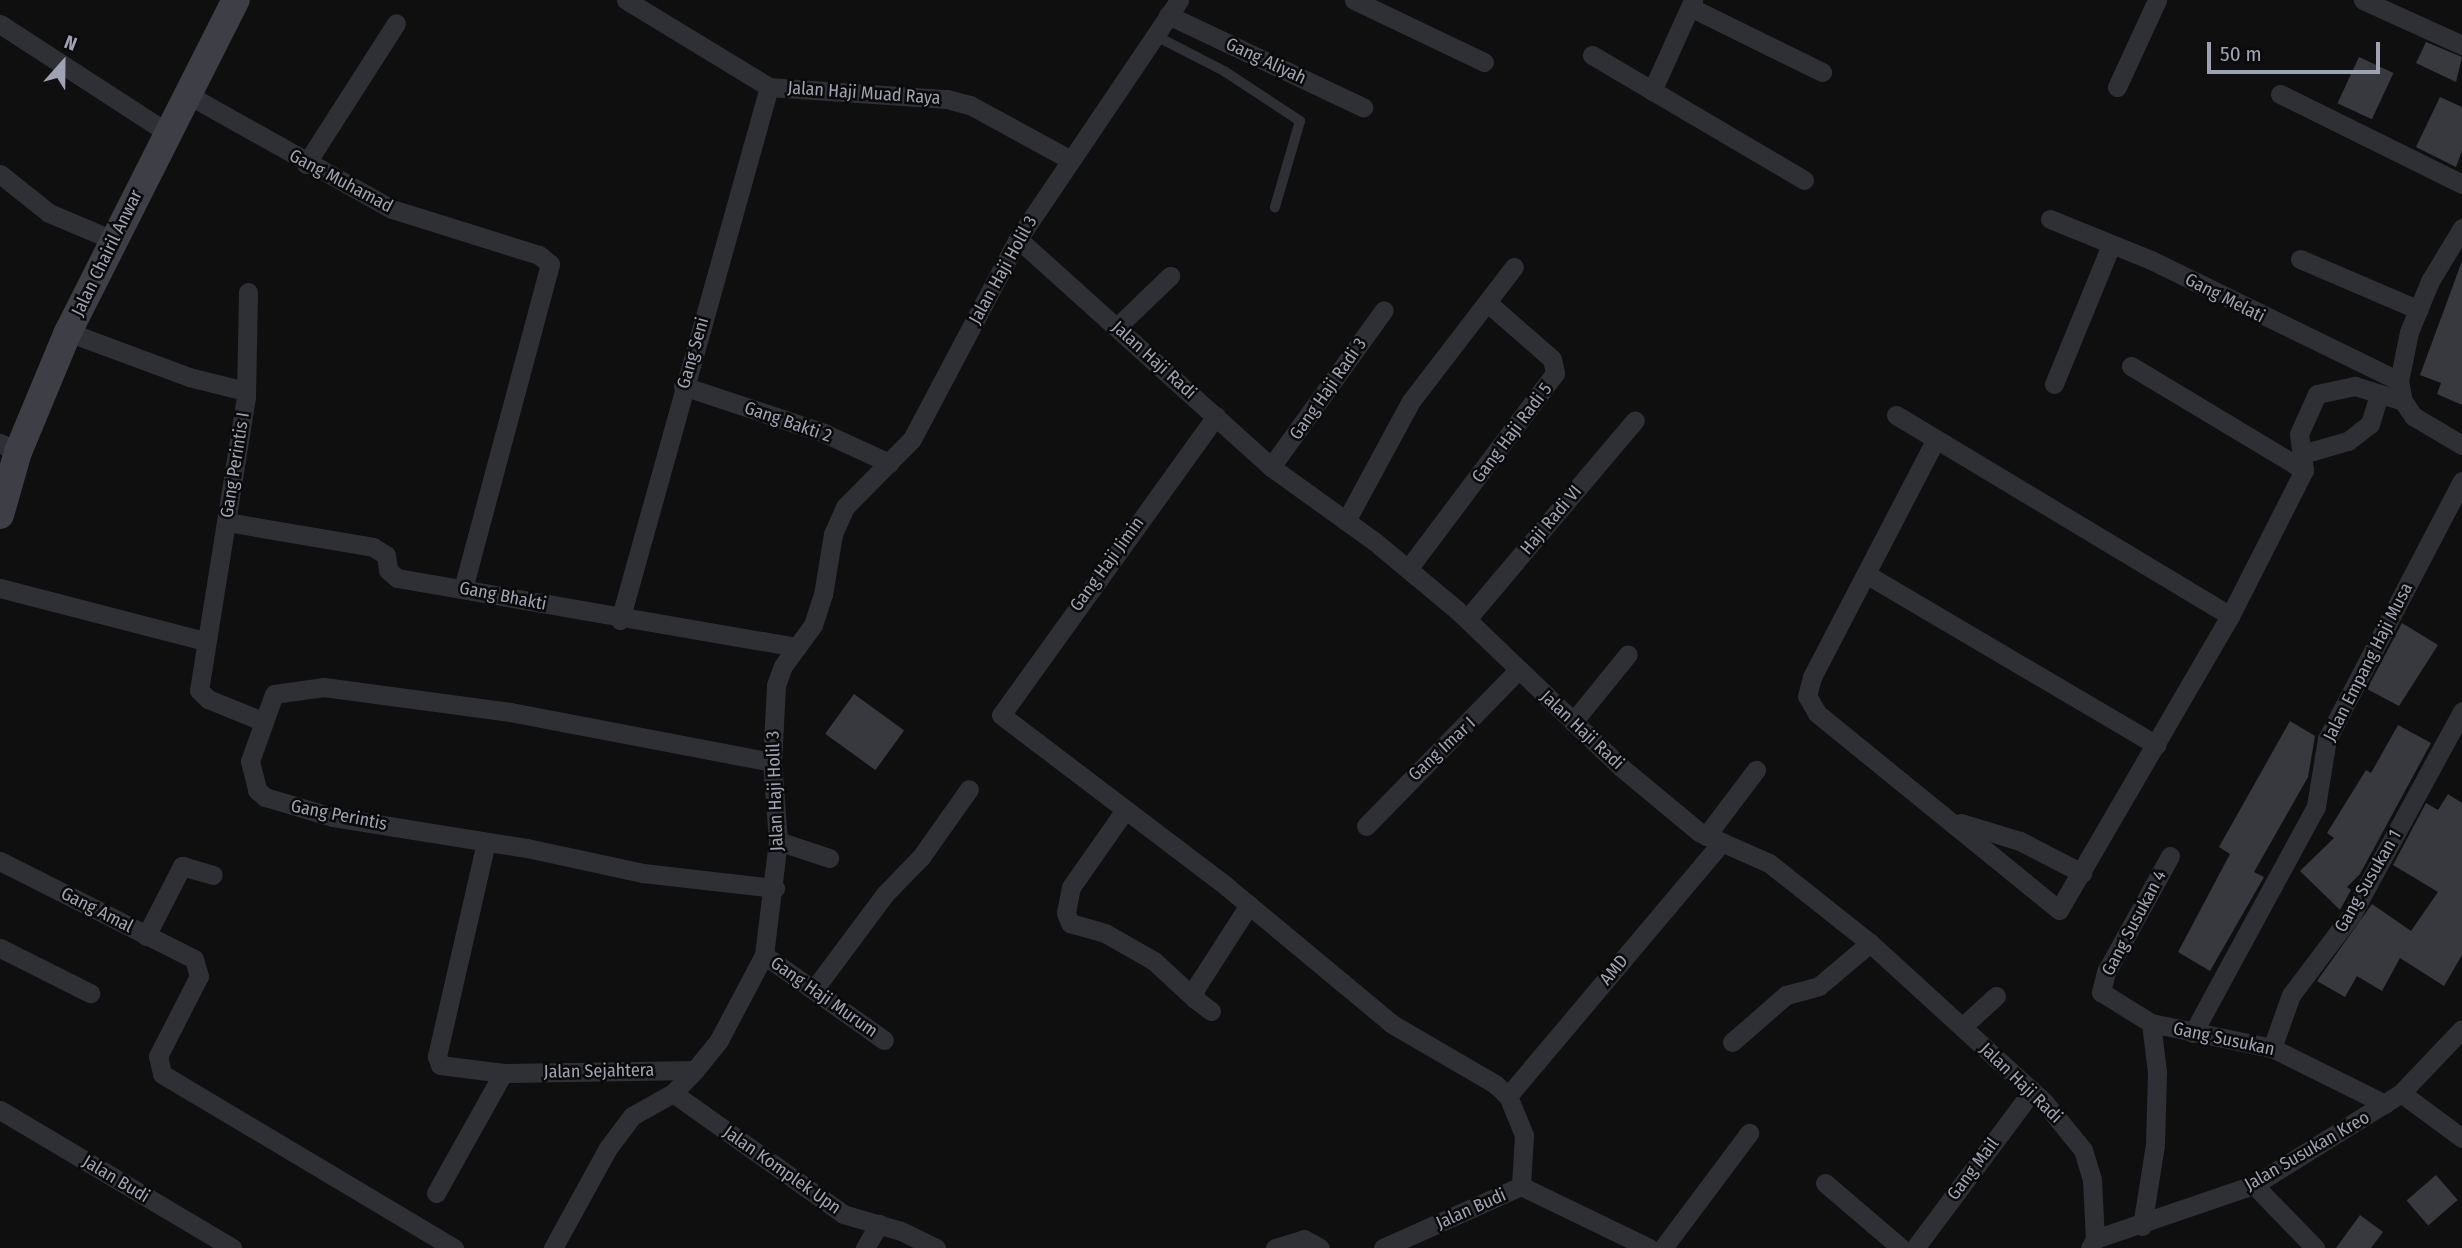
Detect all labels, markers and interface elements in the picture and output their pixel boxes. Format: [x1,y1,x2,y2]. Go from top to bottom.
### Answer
north arrow [28,28,98,98]
scale bar [2210,28,2383,72]
text: N [61,30,80,56]
street label: Gang Aliyah [1222,33,1310,89]
text: 50 m [2220,41,2262,67]
street label: Jalan Haji Muad Raya [787,77,941,109]
street label: Gang Muhamad [286,145,396,217]
street label: Jalan Chairil Anwar [67,186,147,320]
street label: Jalan Haji Holil 3 [964,212,1042,328]
street label: Gang Melati [2181,269,2269,327]
street label: Gang Seni [673,315,713,391]
street label: Jalan Haji Radi [1107,316,1201,404]
street label: Gang Haji Radi 3 [1285,334,1371,444]
street label: Gang Haji Radi 5 [1467,379,1557,487]
street label: Gang Bakti 2 [741,397,835,447]
street label: Gang Perintis I [216,411,254,519]
street label: Haji Radi VI [1516,481,1586,559]
street label: Gang Haji Jimin [1066,513,1148,615]
street label: Gang Bhakti [458,577,548,615]
street label: Jalan Empang Haji Musa [2319,579,2417,745]
street label: Jalan Haji Radi [1536,686,1628,774]
street label: Gang Imar I [1404,712,1480,786]
street label: Jalan Haji Holil 3 [762,730,788,852]
street label: Gang Perintis [289,795,389,835]
street label: Gang Susukan 1 [2330,826,2406,936]
street label: Gang Susukan 4 [2097,867,2171,979]
street label: Gang Amal [57,883,137,937]
street label: AMD [1595,951,1633,989]
street label: Gang Haji Murum [766,952,882,1042]
street label: Gang Susukan [2171,1018,2277,1060]
street label: Jalan Haji Radi [1975,1038,2067,1128]
street label: Jalan Sejahtera [544,1059,654,1083]
street label: Jalan Susukan Kreo [2241,1107,2373,1195]
street label: Jalan Komplek Upn [719,1121,845,1219]
street label: Gang Mail [1943,1134,2003,1204]
street label: Jalan Budi [79,1151,153,1207]
street label: Jalan Budi [1433,1184,1509,1234]

